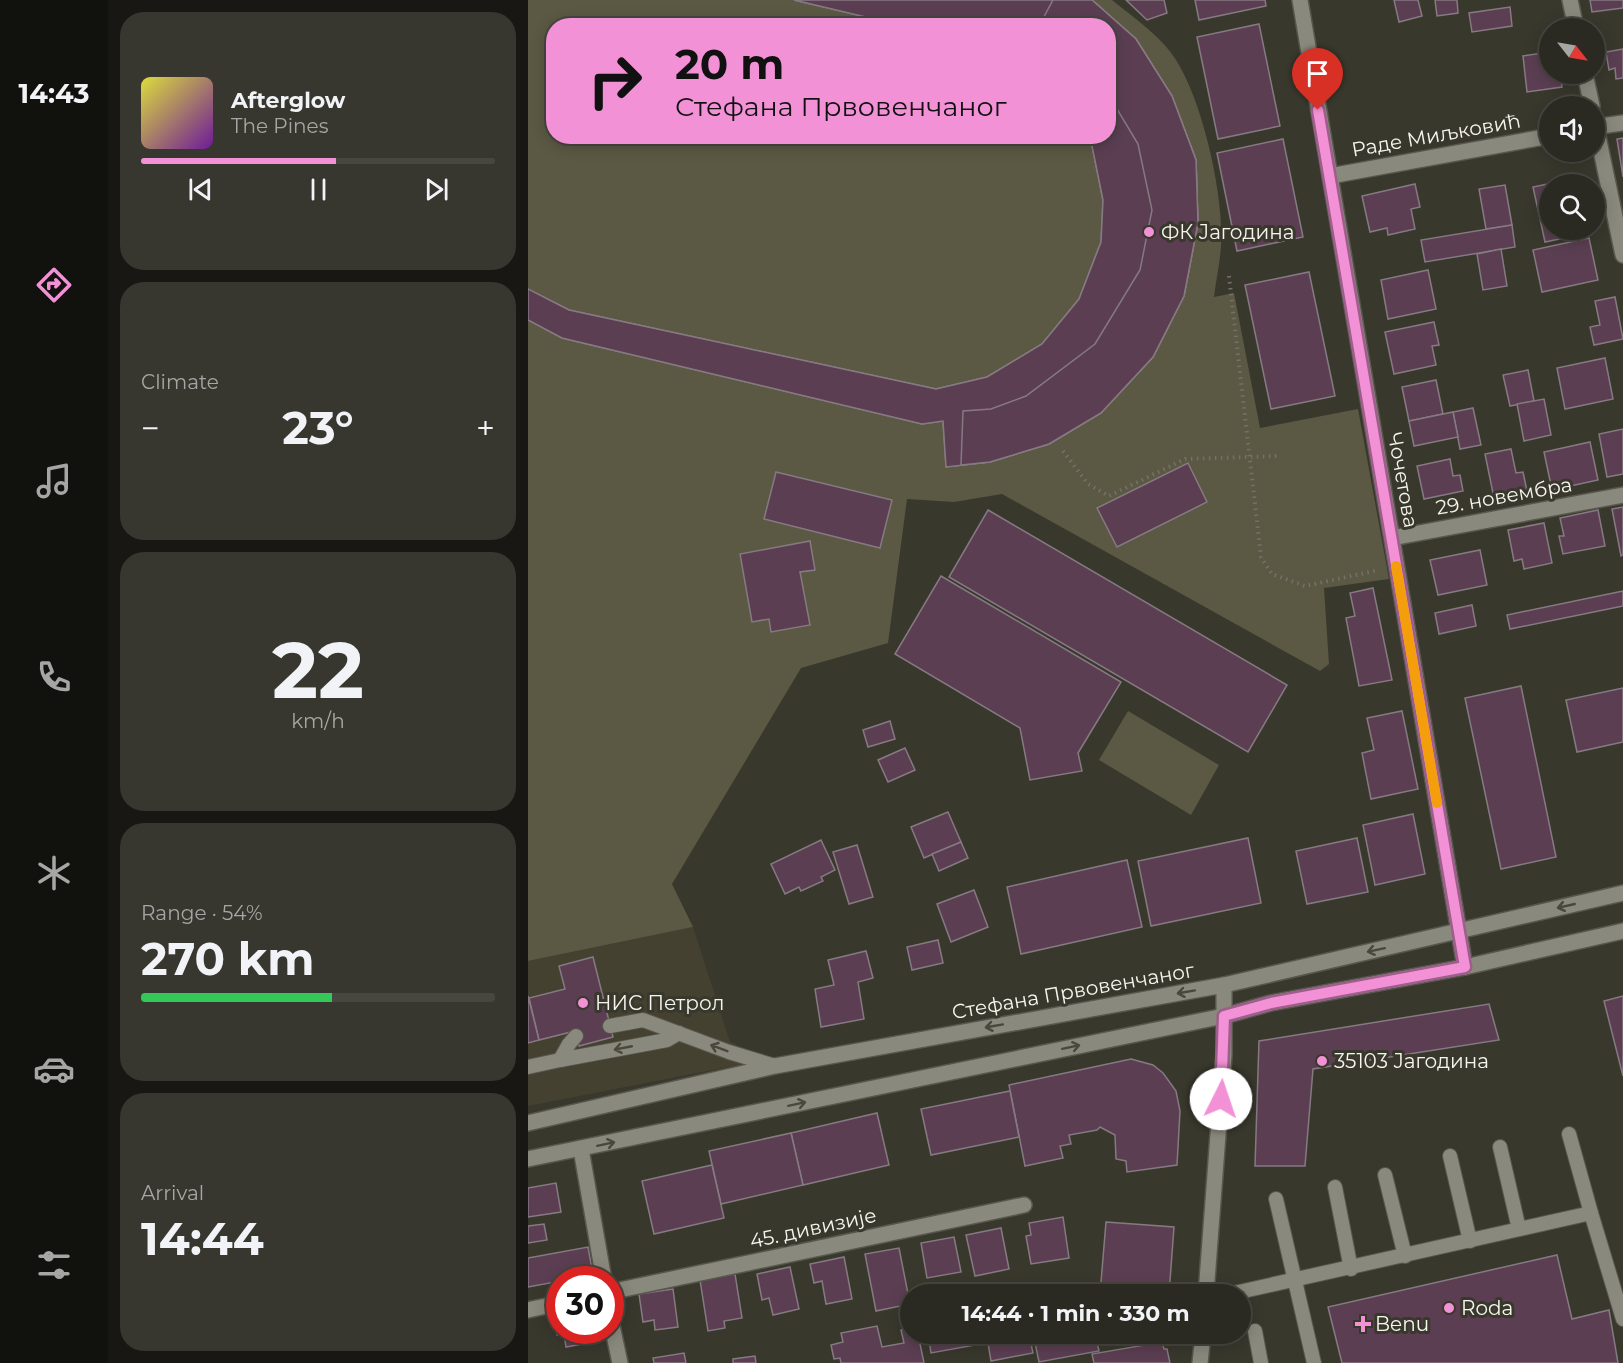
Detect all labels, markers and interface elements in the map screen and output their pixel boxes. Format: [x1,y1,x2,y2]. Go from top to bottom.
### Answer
north arrow [1539,18,1605,84]
map controls [1539,18,1605,240]
text: 20 m [675,38,784,90]
icon: right [576,42,654,120]
pin [1292,48,1343,110]
icon: arrive [1301,57,1334,90]
text: 14:43 [19,77,89,110]
text: Afterglow [231,87,345,114]
text: Стефана Првовенчаног [675,90,1006,123]
button: sound [1539,96,1605,162]
street label: Раде Миљковић [1350,108,1522,162]
text: The Pines [231,114,328,138]
icon: previous [184,173,217,206]
icon: pause [302,173,335,206]
icon: next [420,173,453,206]
button: search [1539,174,1605,240]
place label: ФК Јагодина [1161,220,1294,244]
marker: ФК Јагодина [1142,225,1156,239]
icon: directions [33,264,75,306]
text: Climate [141,370,219,394]
text: 23° [282,400,354,455]
text: − [141,408,160,448]
text: + [476,408,495,448]
street label: Чочетова [1383,430,1423,530]
icon: music [33,460,75,502]
street label: 29. новембра [1434,472,1574,520]
text: 22 [272,622,364,718]
icon: phone [33,656,75,698]
text: km/h [291,709,345,733]
icon: climate [33,852,75,894]
text: Range · 54% [141,901,263,925]
one-way arrow [1557,901,1576,913]
text: 270 km [141,931,314,986]
one-way arrow [1367,944,1386,956]
street label: Стефана Првовенчаног [950,958,1196,1024]
one-way arrow [1176,987,1196,998]
place label: НИС Петрол [595,991,724,1015]
marker: НИС Петрол [576,996,590,1010]
one-way arrow [984,1021,1004,1032]
one-way arrow [1062,1041,1081,1053]
one-way arrow [710,1042,729,1053]
one-way arrow [614,1043,633,1054]
icon: car [33,1048,75,1090]
place label: 35103 Јагодина [1334,1049,1489,1073]
marker: 35103 Јагодина [1315,1054,1329,1068]
position arrow [1189,1067,1253,1131]
one-way arrow [787,1098,806,1109]
one-way arrow [596,1138,615,1149]
text: Arrival [141,1181,204,1205]
street label: 45. дивизије [747,1203,879,1253]
text: 14:44 [141,1211,264,1266]
icon: filters [33,1244,75,1286]
speed limit sign: 30 [546,1266,624,1344]
place label: Roda [1461,1296,1513,1320]
text: 14:44 · 1 min · 330 m [961,1300,1190,1327]
marker: Roda [1442,1301,1456,1315]
place label: Benu [1375,1312,1429,1336]
marker: Benu [1356,1317,1370,1331]

